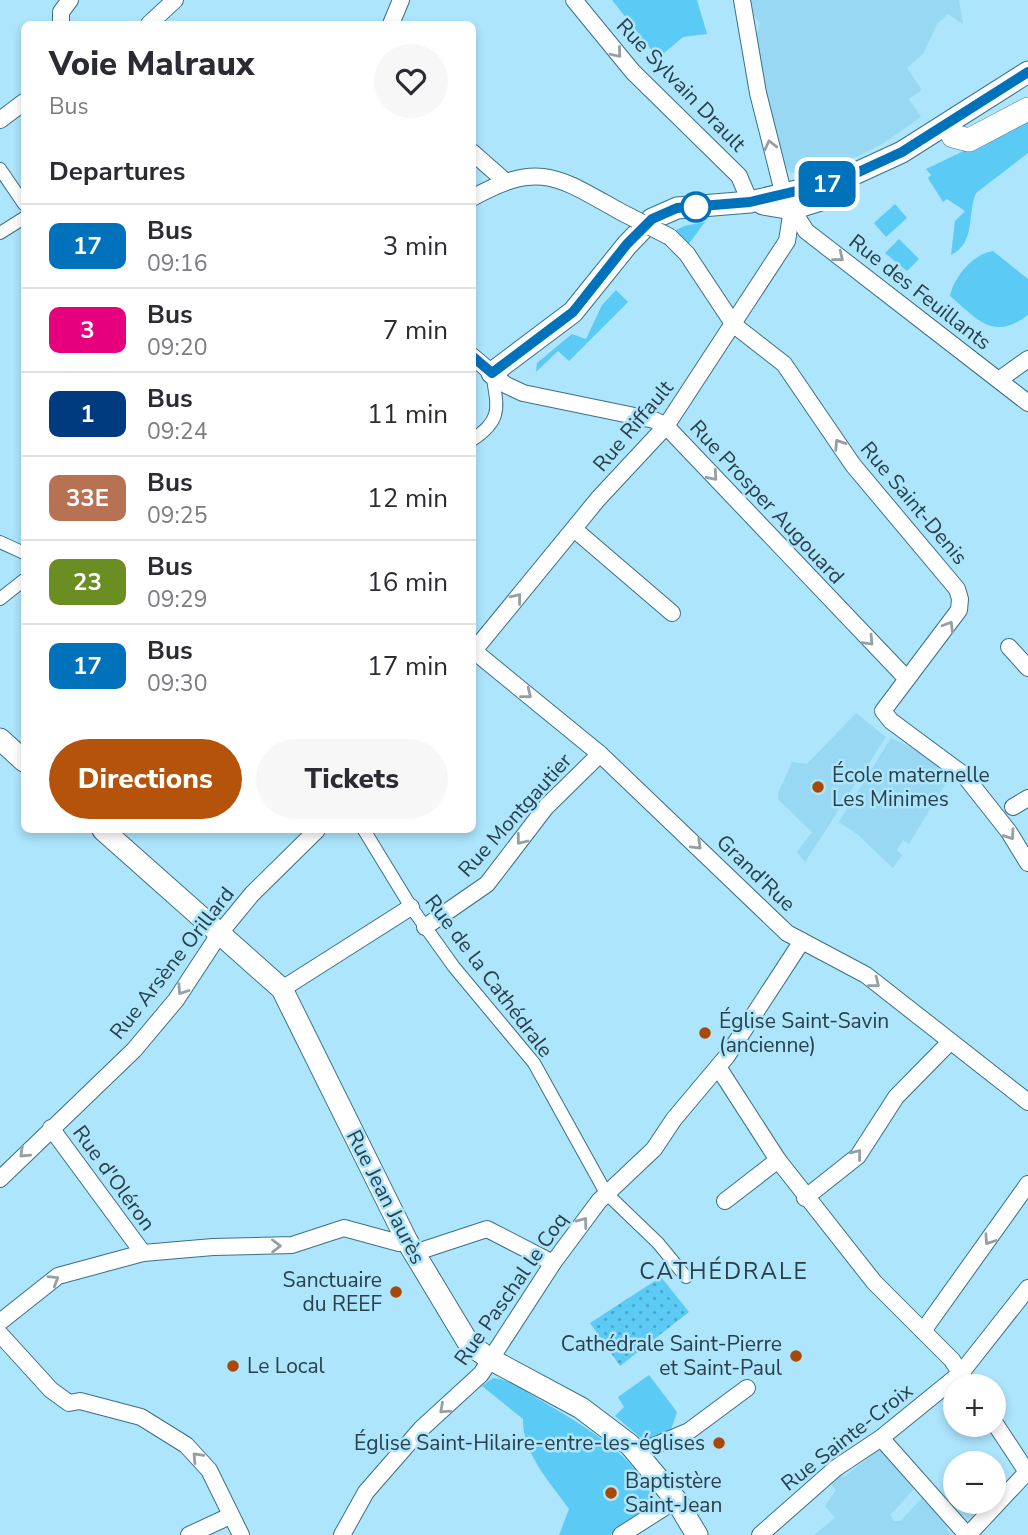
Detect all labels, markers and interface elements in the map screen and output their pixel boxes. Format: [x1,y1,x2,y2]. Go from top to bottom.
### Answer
street label: Rue Sylvain Drault [610,12,752,158]
text: Voie Malraux [49,42,254,87]
button: heart [374,44,448,118]
one-way arrow [609,44,621,57]
text: Bus [49,91,89,122]
one-way arrow [764,139,778,151]
text: Departures [49,154,185,189]
line badge: 17 [796,161,858,207]
text: 17 [813,168,841,200]
unlabelled marker [681,192,711,222]
text: Bus [147,213,193,248]
street label: Rue des Feuillants [843,228,997,356]
text: 3 min [383,229,448,264]
text: 17 [73,230,102,262]
text: 09:16 [147,248,207,279]
one-way arrow [831,249,844,261]
text: Bus [147,297,193,332]
text: 7 min [383,313,448,348]
text: 3 [80,314,95,346]
text: 09:20 [147,332,207,363]
street label: Rue Riffault [587,374,680,478]
text: Bus [147,381,193,416]
text: 11 min [367,397,448,432]
text: 1 [80,398,95,430]
street label: Rue Prosper Augouard [684,414,850,590]
text: 09:24 [147,416,207,447]
street label: Rue Saint-Denis [854,435,974,571]
one-way arrow [834,439,847,452]
text: Bus [147,465,193,500]
one-way arrow [705,468,717,481]
text: 12 min [367,481,448,516]
text: 33E [66,482,109,514]
text: 09:25 [147,500,207,531]
text: Bus [147,549,193,584]
text: 16 min [367,565,448,600]
text: 23 [73,566,102,598]
text: 09:29 [147,584,207,615]
one-way arrow [509,593,521,606]
one-way arrow [941,620,954,633]
text: Bus [147,633,193,668]
one-way arrow [861,633,873,646]
text: 17 min [367,649,448,684]
text: 17 [73,650,102,682]
text: 09:30 [147,668,207,699]
one-way arrow [518,686,531,698]
button: Directions [49,739,242,819]
button: Tickets [256,739,448,819]
street label: Rue Montgautier [452,747,578,883]
place label: École maternelle Les Minimes [832,761,990,813]
marker: École maternelle Les Minimes [810,779,826,795]
one-way arrow [1002,827,1014,840]
street label: Grand'Rue [710,828,802,918]
one-way arrow [516,833,529,845]
one-way arrow [689,836,702,849]
street label: Rue Arsène Orillard [104,881,240,1045]
street label: Rue de la Cathédrale [418,889,560,1063]
one-way arrow [867,975,880,987]
one-way arrow [178,982,191,995]
place label: Église Saint-Savin (ancienne) [719,1007,889,1059]
marker: Église Saint-Savin (ancienne) [697,1025,713,1041]
street label: Rue d'Oléron [66,1120,162,1236]
street label: Rue Jean Jaurès [340,1125,432,1269]
one-way arrow [20,1145,33,1157]
one-way arrow [849,1149,861,1162]
street label: Rue Paschal le Coq [448,1207,574,1371]
one-way arrow [575,1217,587,1230]
one-way arrow [985,1232,997,1245]
one-way arrow [271,1238,282,1253]
district label: CATHÉDRALE [639,1256,809,1287]
place label: Sanctuaire du REEF [283,1266,382,1318]
one-way arrow [46,1276,59,1289]
marker: Sanctuaire du REEF [388,1284,404,1300]
place label: Cathédrale Saint-Pierre et Saint-Paul [561,1330,783,1382]
marker: Cathédrale Saint-Pierre et Saint-Paul [788,1348,804,1364]
place label: Le Local [247,1352,326,1380]
marker: Le Local [225,1358,241,1374]
map controls [943,1374,1006,1514]
button: + [943,1374,1006,1437]
street label: Rue Sainte-Croix [775,1377,919,1497]
one-way arrow [439,1400,452,1413]
place label: Église Saint-Hilaire-entre-les-églises [354,1429,705,1457]
marker: Église Saint-Hilaire-entre-les-églises [711,1435,727,1451]
button: − [943,1451,1006,1514]
one-way arrow [193,1452,205,1465]
place label: Baptistère Saint-Jean [625,1467,722,1519]
marker: Baptistère Saint-Jean [603,1485,619,1501]

